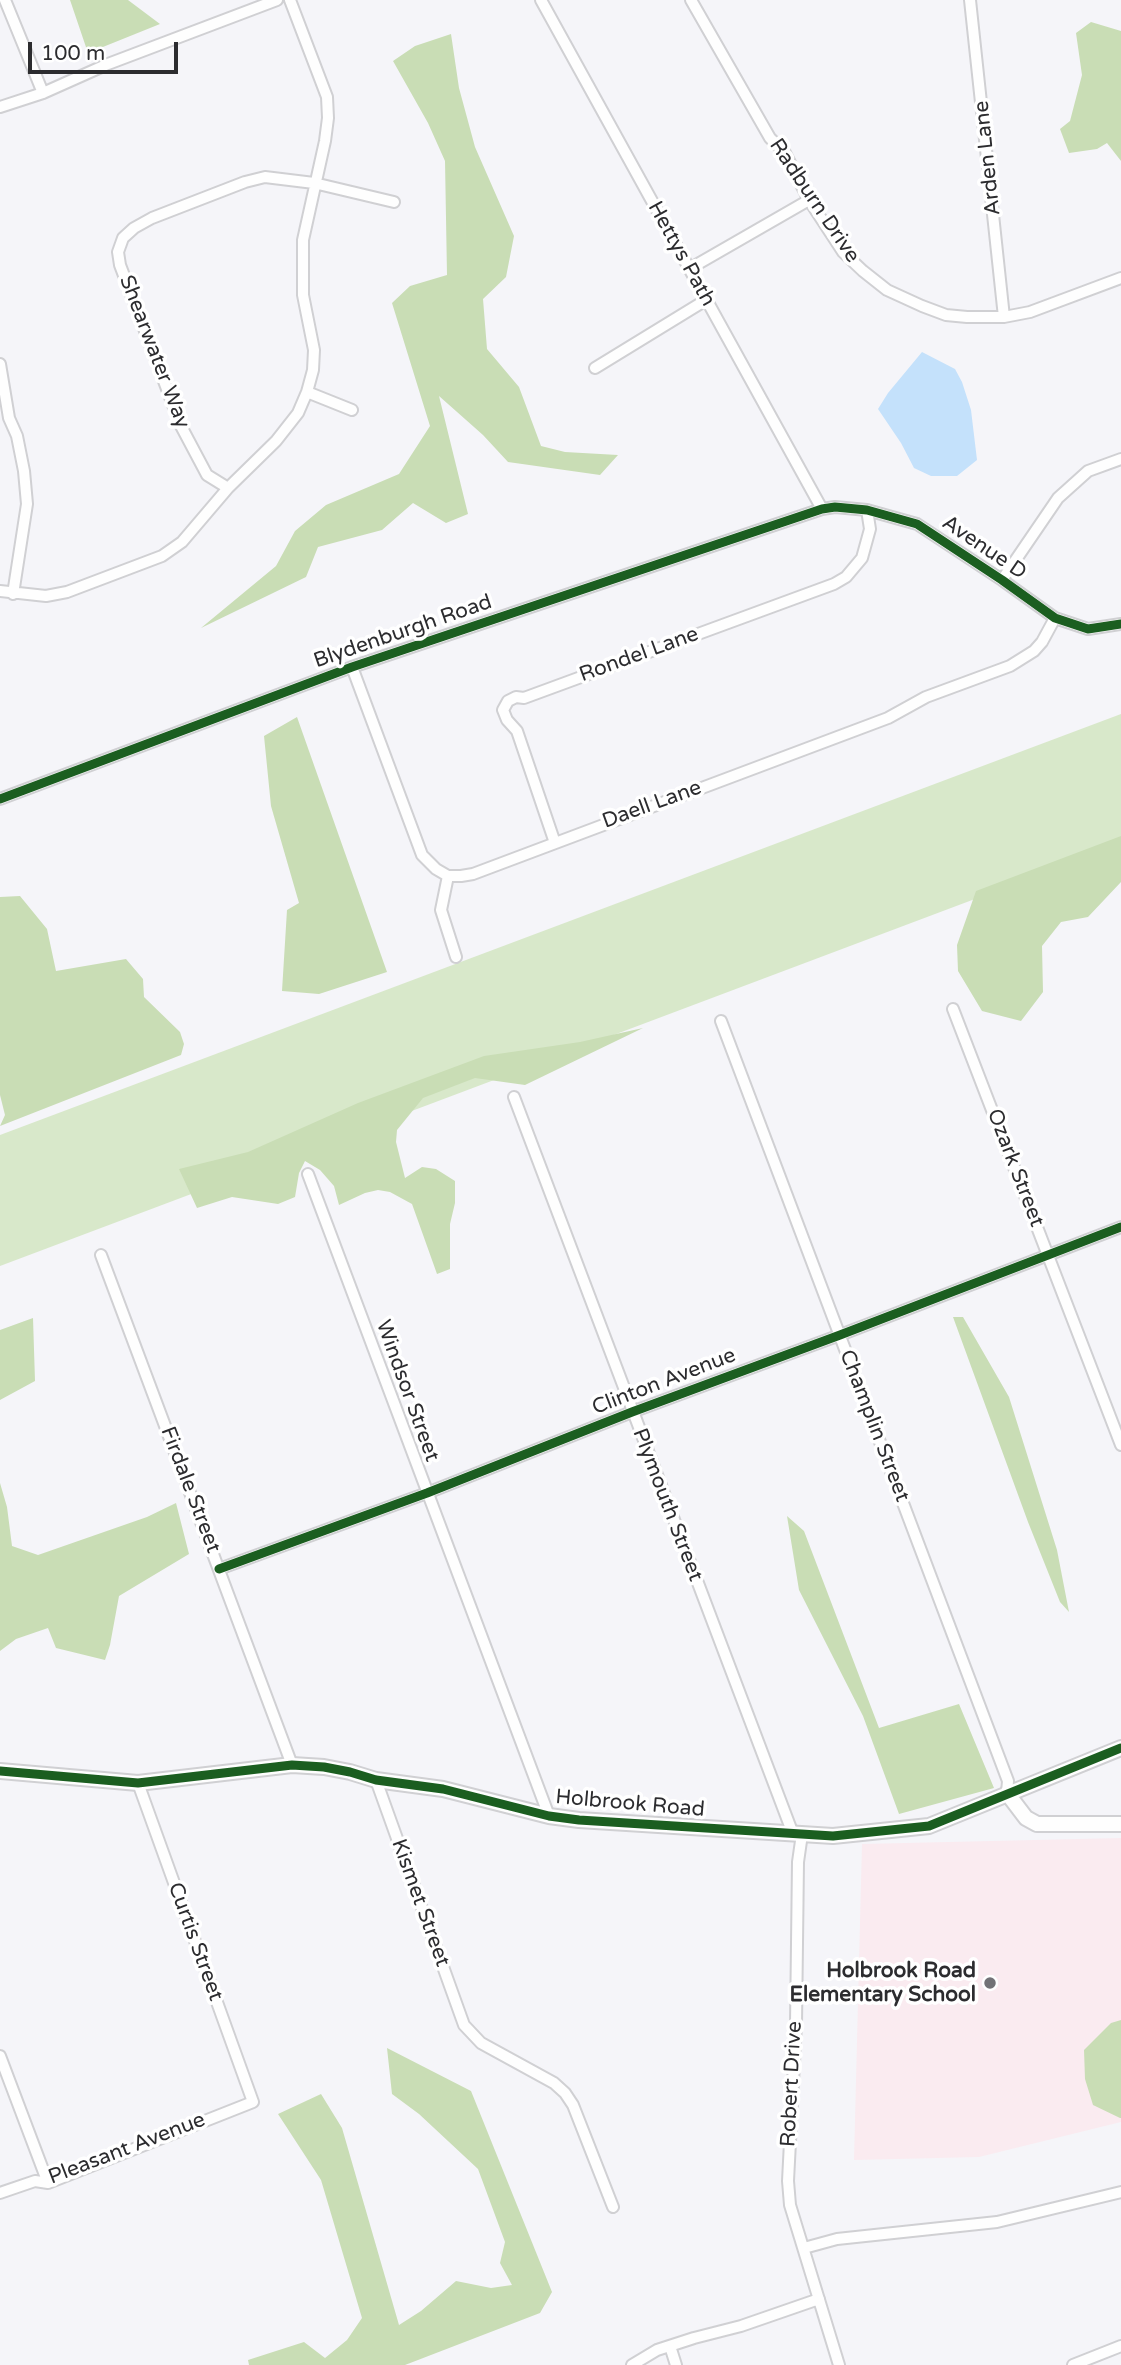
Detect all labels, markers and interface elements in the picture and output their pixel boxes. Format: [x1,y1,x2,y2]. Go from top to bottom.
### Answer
scale bar [32,28,182,72]
text: 100 m [41,41,105,66]
street label: Arden Lane [969,99,1007,217]
street label: Radburn Drive [763,134,865,268]
street label: Hettys Path [642,197,720,311]
street label: Shearwater Way [113,272,195,432]
street label: Avenue D [937,511,1031,585]
street label: Blydenburgh Road [311,590,495,674]
street label: Rondel Lane [576,622,702,688]
street label: Daell Lane [599,775,705,835]
street label: Ozark Street [981,1105,1049,1231]
street label: Windsor Street [370,1317,444,1465]
street label: Clinton Avenue [589,1343,739,1421]
street label: Champlin Street [833,1347,915,1505]
street label: Firdale Street [154,1423,226,1557]
street label: Plymouth Street [626,1425,708,1585]
street label: Holbrook Road [554,1785,706,1823]
street label: Kismet Street [385,1836,455,1970]
street label: Curtis Street [162,1879,228,2005]
place label: Holbrook Road Elementary School [789,1958,976,2008]
marker: Holbrook Road Elementary School [982,1975,998,1991]
street label: Robert Drive [776,2020,808,2148]
street label: Pleasant Avenue [45,2107,209,2191]

